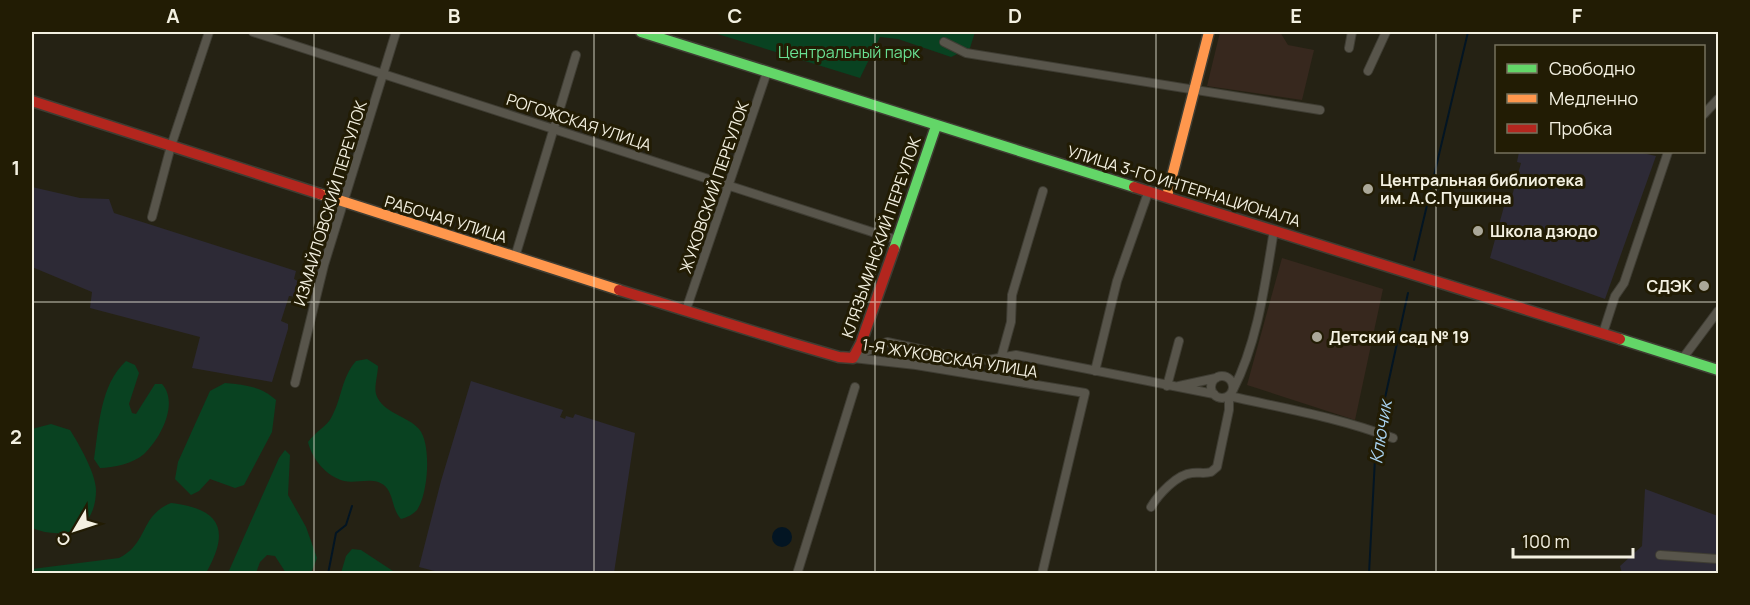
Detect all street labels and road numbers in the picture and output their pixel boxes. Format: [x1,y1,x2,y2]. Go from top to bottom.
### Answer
street label: РОГОЖСКАЯ УЛИЦА [504,88,654,156]
street label: ИЗМАЙЛОВСКИЙ ПЕРЕУЛОК [288,97,372,308]
street label: ЖУКОВСКИЙ ПЕРЕУЛОК [674,98,754,276]
street label: КЛЯЗЬМИНСКИЙ ПЕРЕУЛОК [836,133,926,341]
street label: УЛИЦА 3-ГО ИНТЕРНАЦИОНАЛА [1065,140,1303,232]
street label: РАБОЧАЯ УЛИЦА [382,190,510,248]
street label: 1-Я ЖУКОВСКАЯ УЛИЦА [860,333,1040,383]

